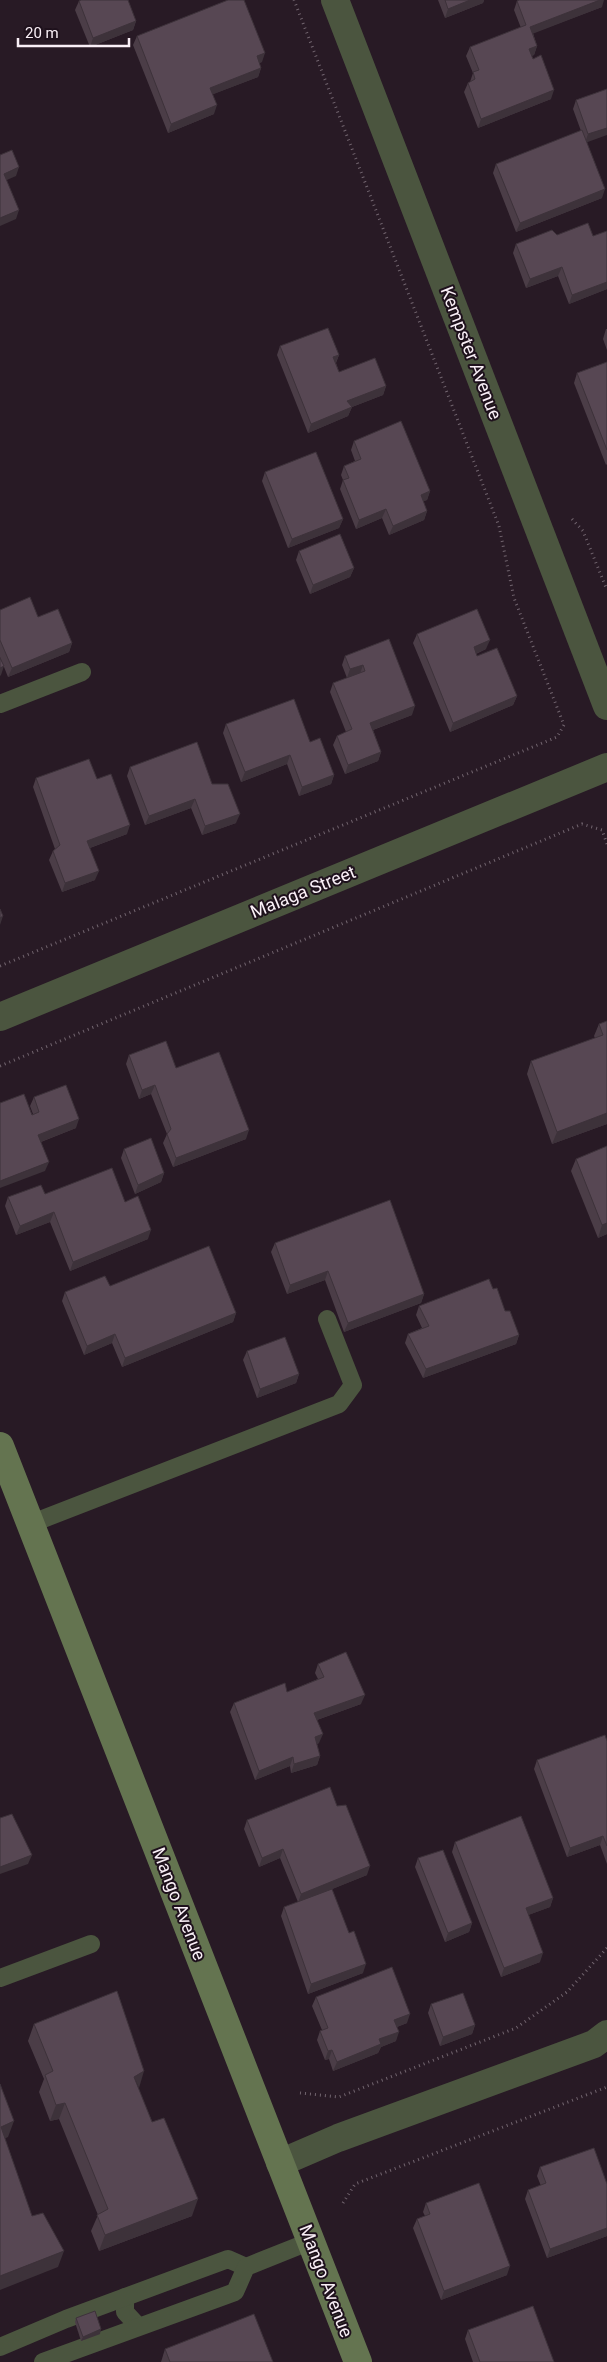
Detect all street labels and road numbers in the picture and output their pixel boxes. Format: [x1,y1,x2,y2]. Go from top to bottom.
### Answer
street label: Kempster Avenue [436,283,506,422]
street label: Malaga Street [247,861,359,922]
street label: Mango Avenue [148,1844,211,1963]
street label: Mango Avenue [295,2221,358,2340]

